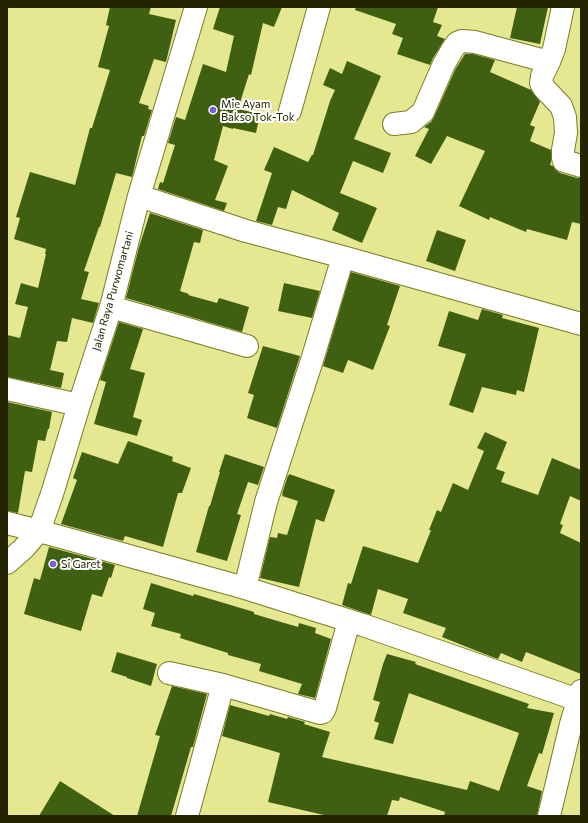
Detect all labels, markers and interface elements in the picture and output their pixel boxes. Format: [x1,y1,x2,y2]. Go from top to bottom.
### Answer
place label: Mie Ayam Bakso Tok-Tok [221,97,295,123]
marker: Mie Ayam Bakso Tok-Tok [208,105,218,115]
street label: Jalan Raya Purwomartani [90,230,136,352]
place label: Si Garet [61,557,101,571]
marker: Si Garet [48,559,58,569]

